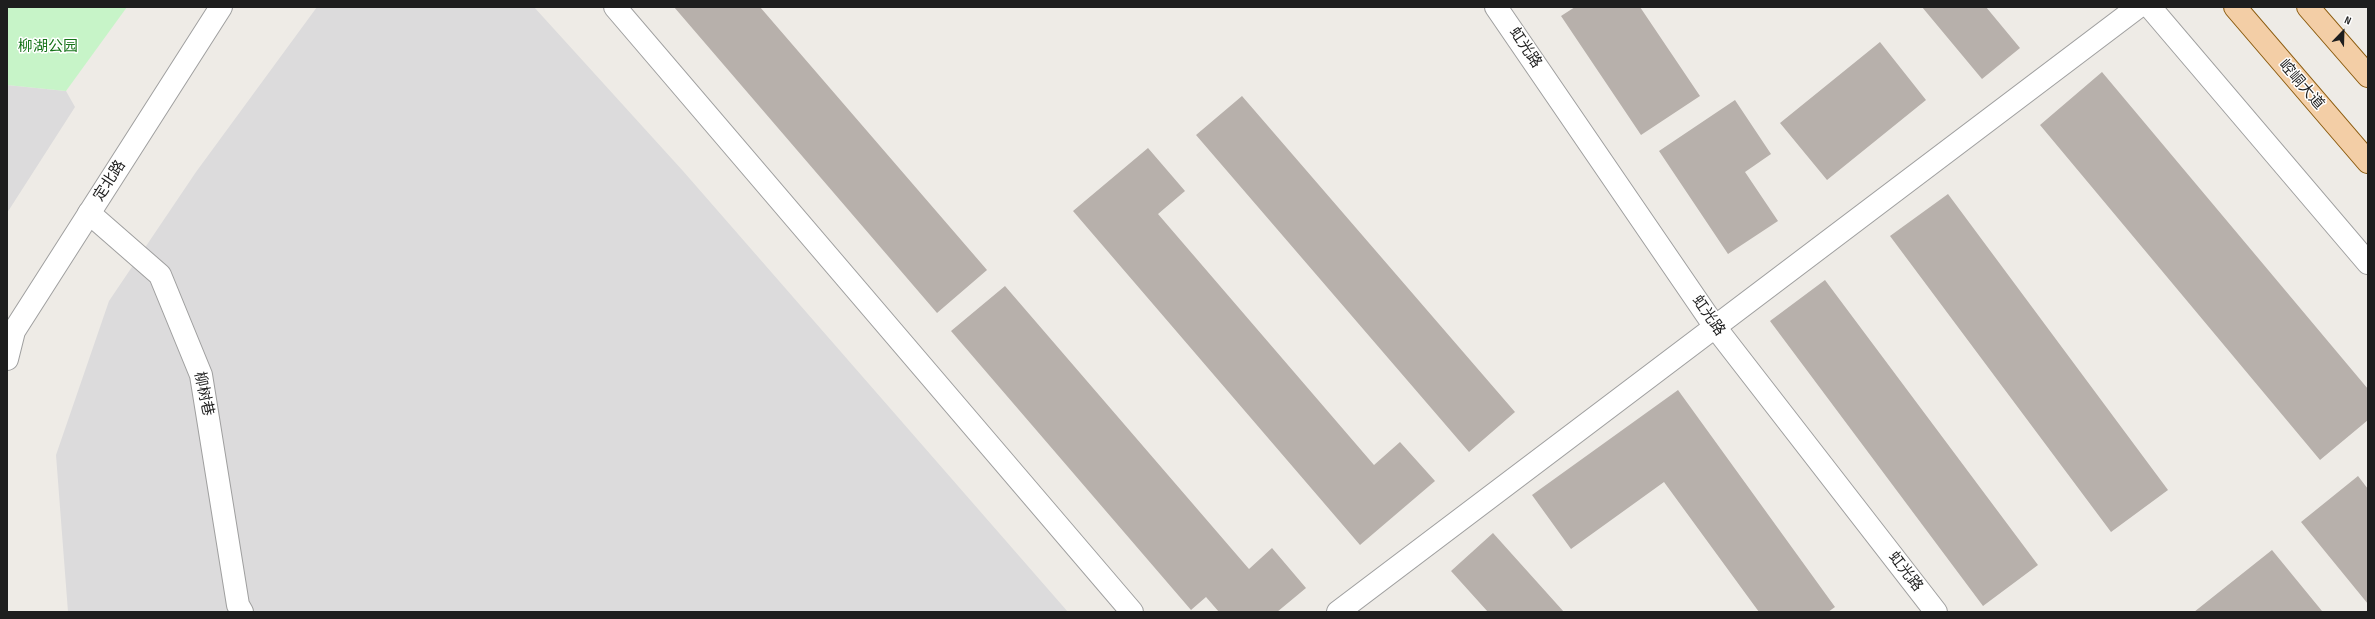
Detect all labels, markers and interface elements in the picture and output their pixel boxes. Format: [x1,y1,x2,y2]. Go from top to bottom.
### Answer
north arrow [2323,12,2363,52]
text: N [2343,13,2353,28]
street label: 虹光路 [1505,24,1545,72]
park label: 柳湖公园 [18,38,78,56]
street label: 崆峒大道 [2275,56,2327,114]
street label: 定北路 [90,157,130,205]
street label: 虹光路 [1688,292,1728,340]
street label: 柳树巷 [190,370,216,418]
street label: 虹光路 [1884,549,1926,595]

